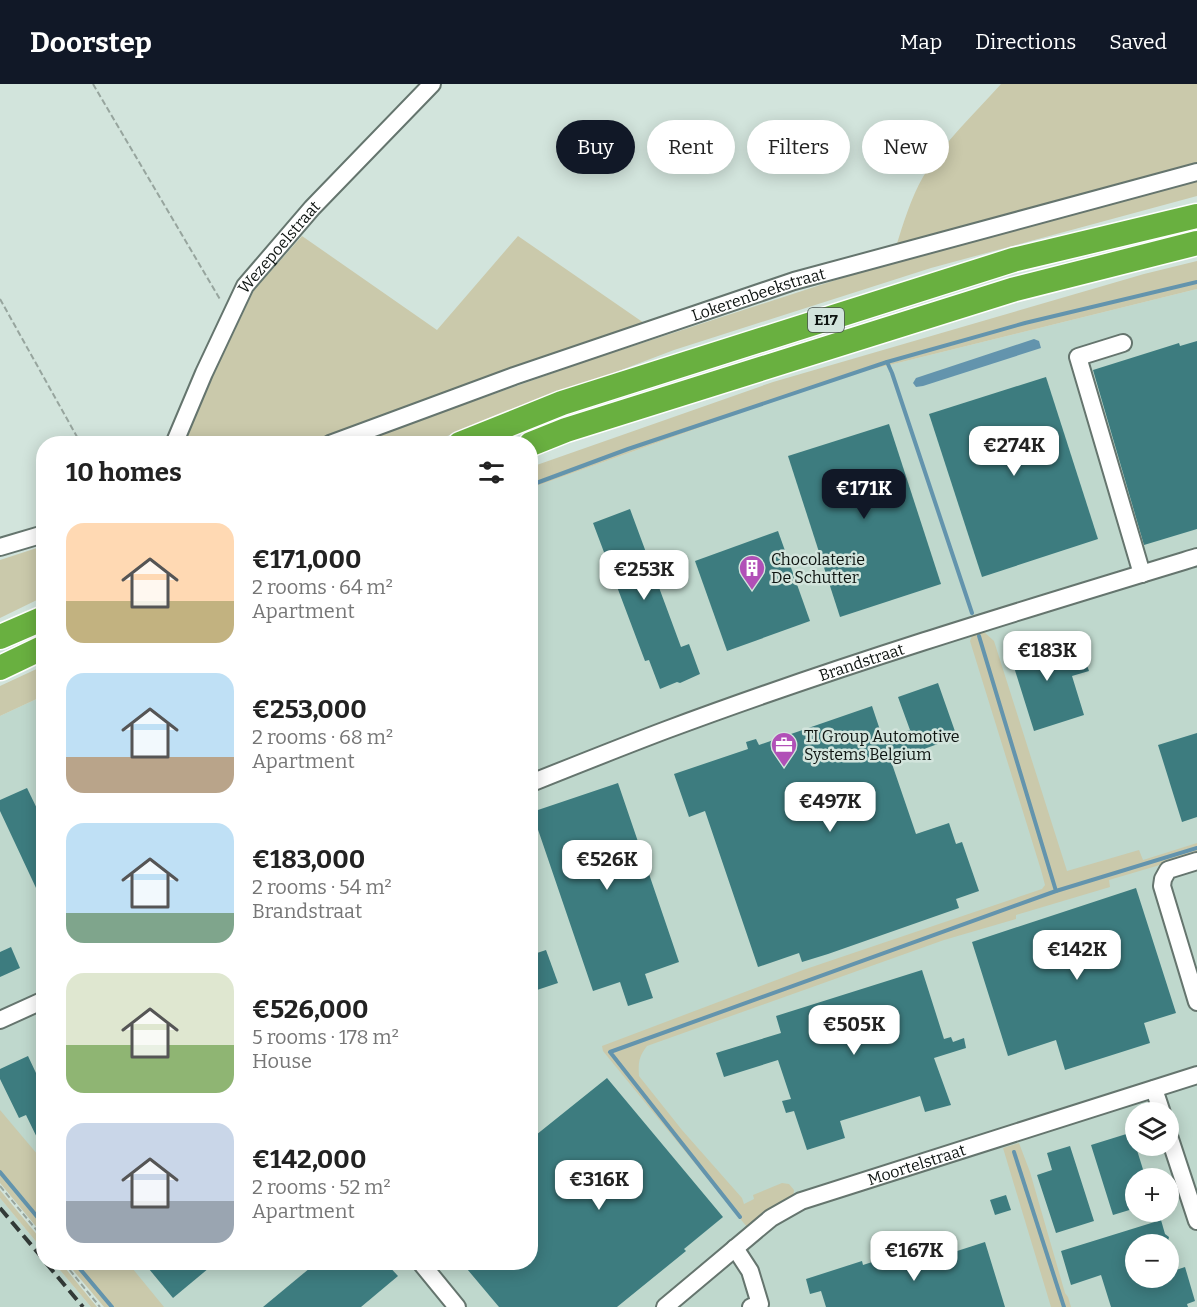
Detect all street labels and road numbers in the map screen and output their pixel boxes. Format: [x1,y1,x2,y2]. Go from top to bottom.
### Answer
street label: Wezepoelstraat [234,196,324,297]
street label: Lokerenbeekstraat [689,263,827,325]
road number: E17 [808,308,844,332]
street label: Brandstraat [816,639,906,685]
street label: Moortelstraat [865,1140,968,1189]

